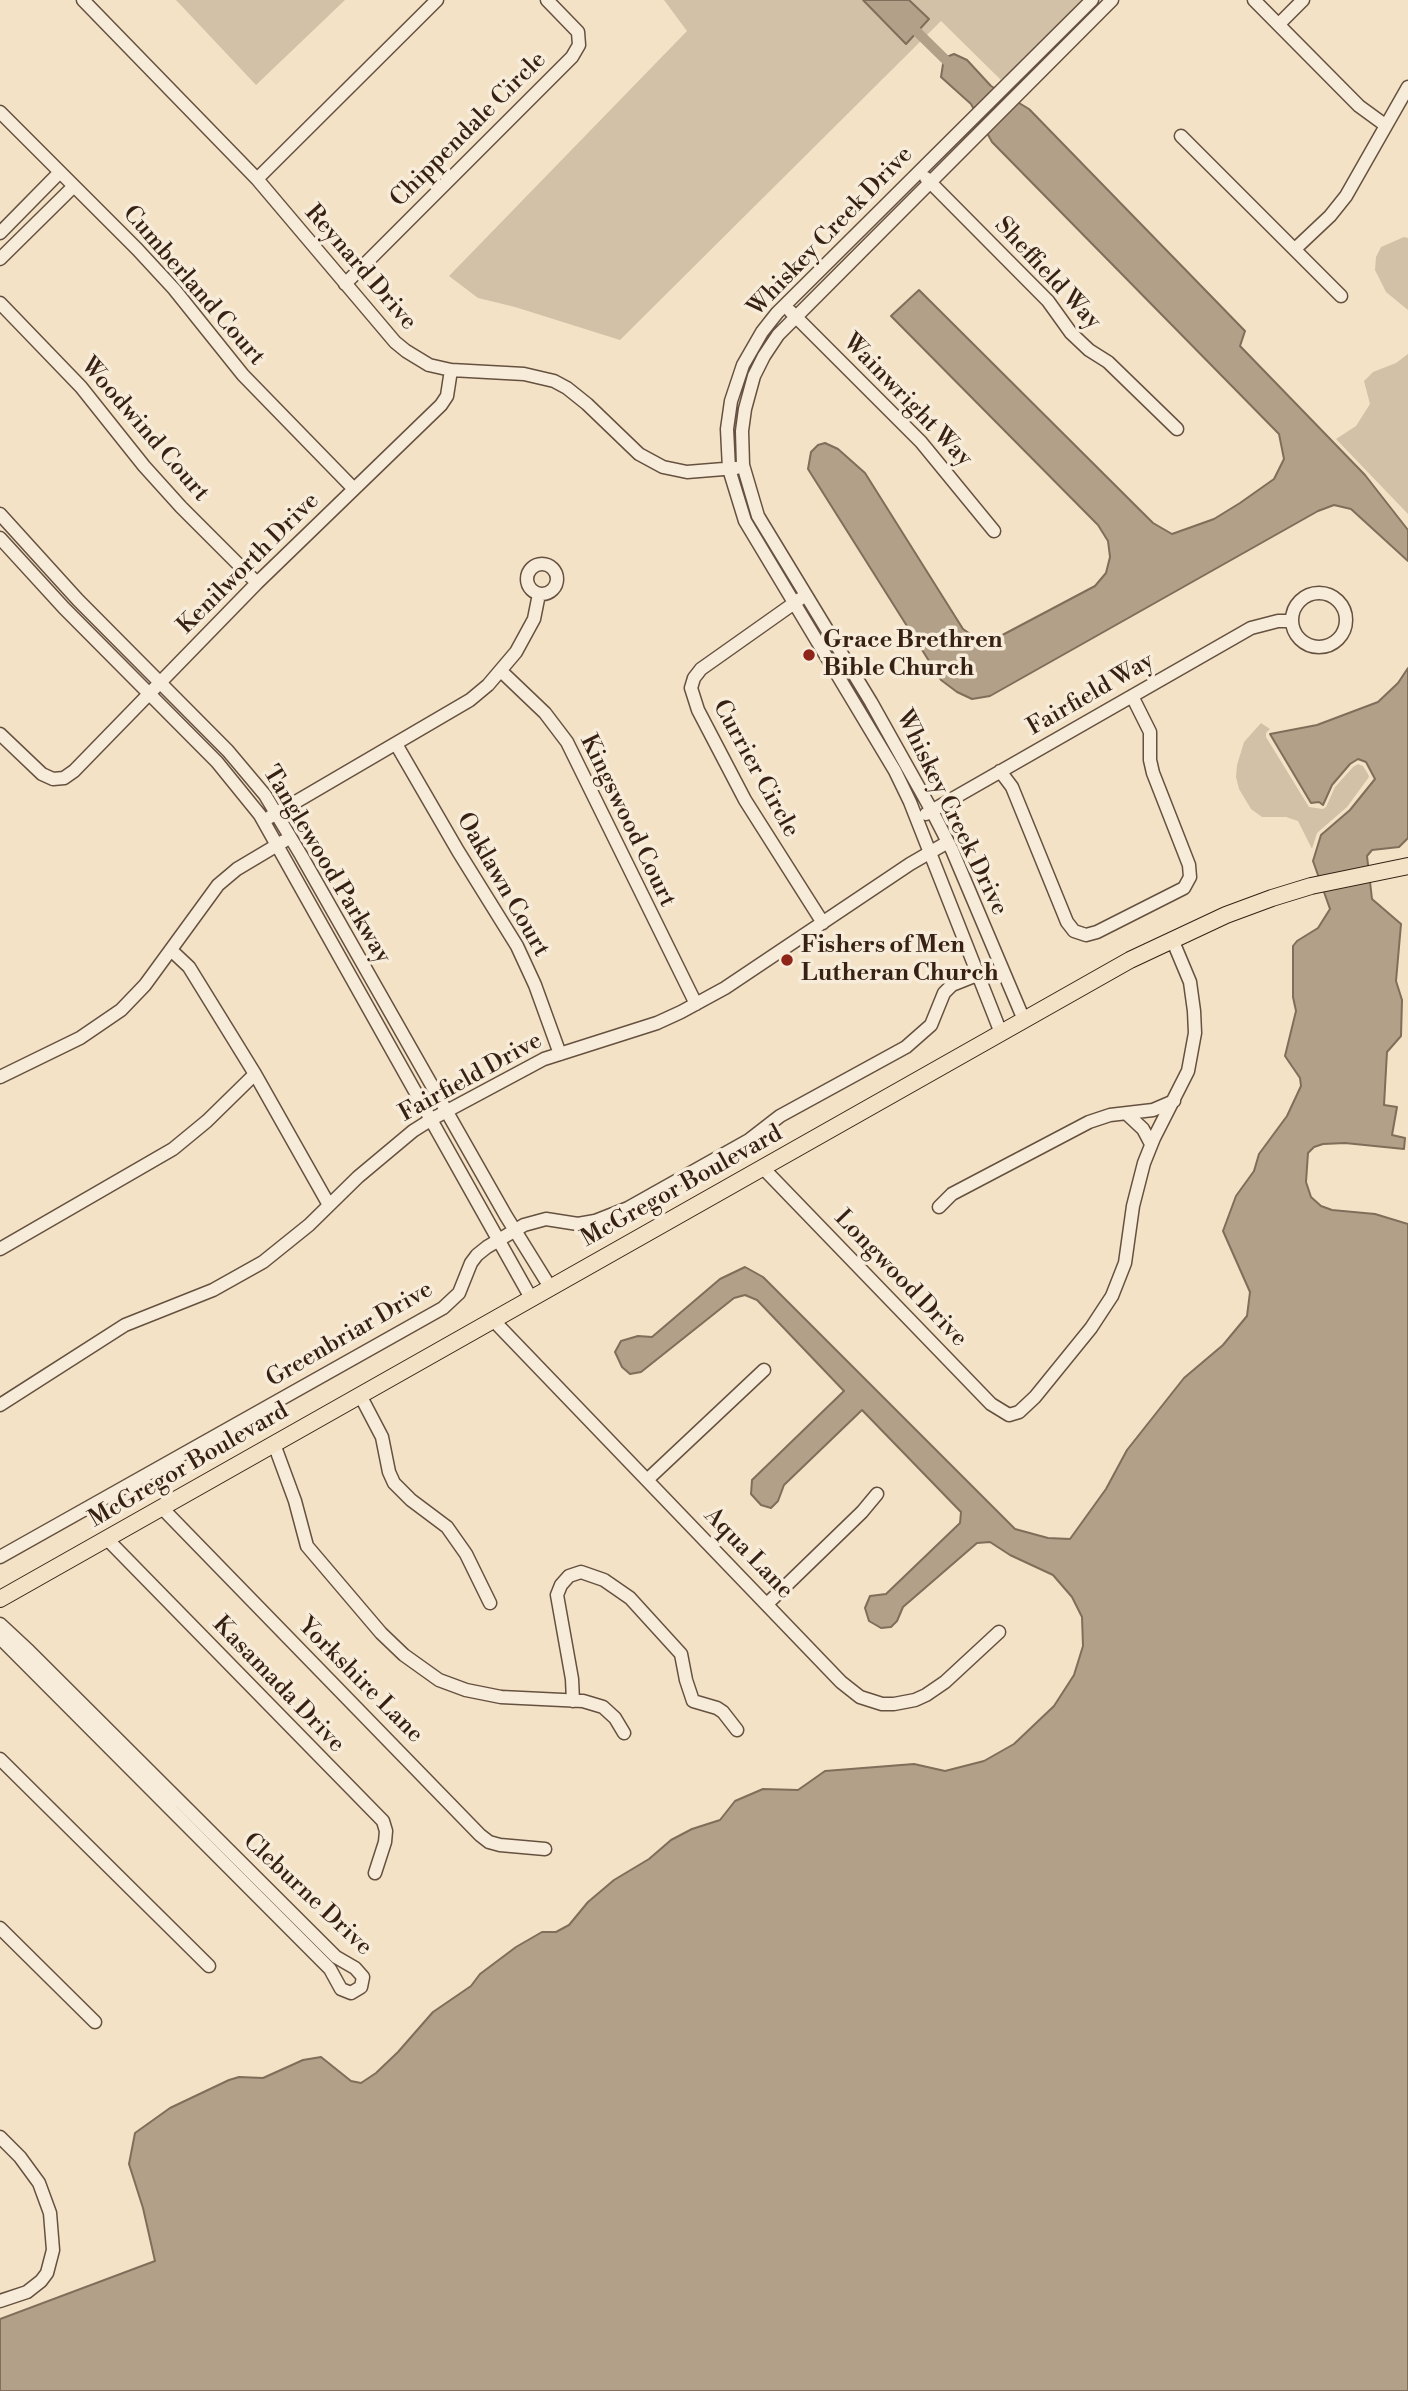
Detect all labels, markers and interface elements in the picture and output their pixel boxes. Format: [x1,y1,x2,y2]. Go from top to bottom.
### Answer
street label: Chippendale Circle [385,46,553,214]
street label: Whiskey Creek Drive [743,141,919,323]
street label: Cumberland Court [116,200,270,372]
street label: Reynard Drive [298,200,422,336]
street label: Sheffield Way [988,212,1106,336]
street label: Wainwright Way [836,328,978,474]
street label: Woodwind Court [74,352,214,508]
street label: Kenilworth Drive [172,487,326,641]
place label: Grace Brethren Bible Church [823,627,1003,683]
marker: Grace Brethren Bible Church [801,647,817,663]
street label: Fairfield Way [1022,647,1160,743]
street label: Currier Circle [705,695,805,843]
street label: Whiskey Creek Drive [889,706,1013,920]
street label: Kingswood Court [573,730,681,912]
street label: Tanglewood Parkway [256,761,396,969]
street label: Oaklawn Court [449,808,555,962]
place label: Fishers of Men Lutheran Church [801,932,998,988]
marker: Fishers of Men Lutheran Church [779,952,795,968]
street label: Fairfield Drive [395,1027,547,1129]
street label: McGregor Boulevard [576,1120,788,1254]
street label: Longwood Drive [827,1205,973,1353]
street label: Greenbriar Drive [262,1276,438,1394]
street label: McGregor Boulevard [84,1397,294,1535]
street label: Aqua Lane [697,1502,799,1606]
street label: Kasamada Drive [206,1611,350,1759]
street label: Yorkshire Lane [291,1612,429,1750]
street label: Cleburne Drive [236,1828,378,1962]

